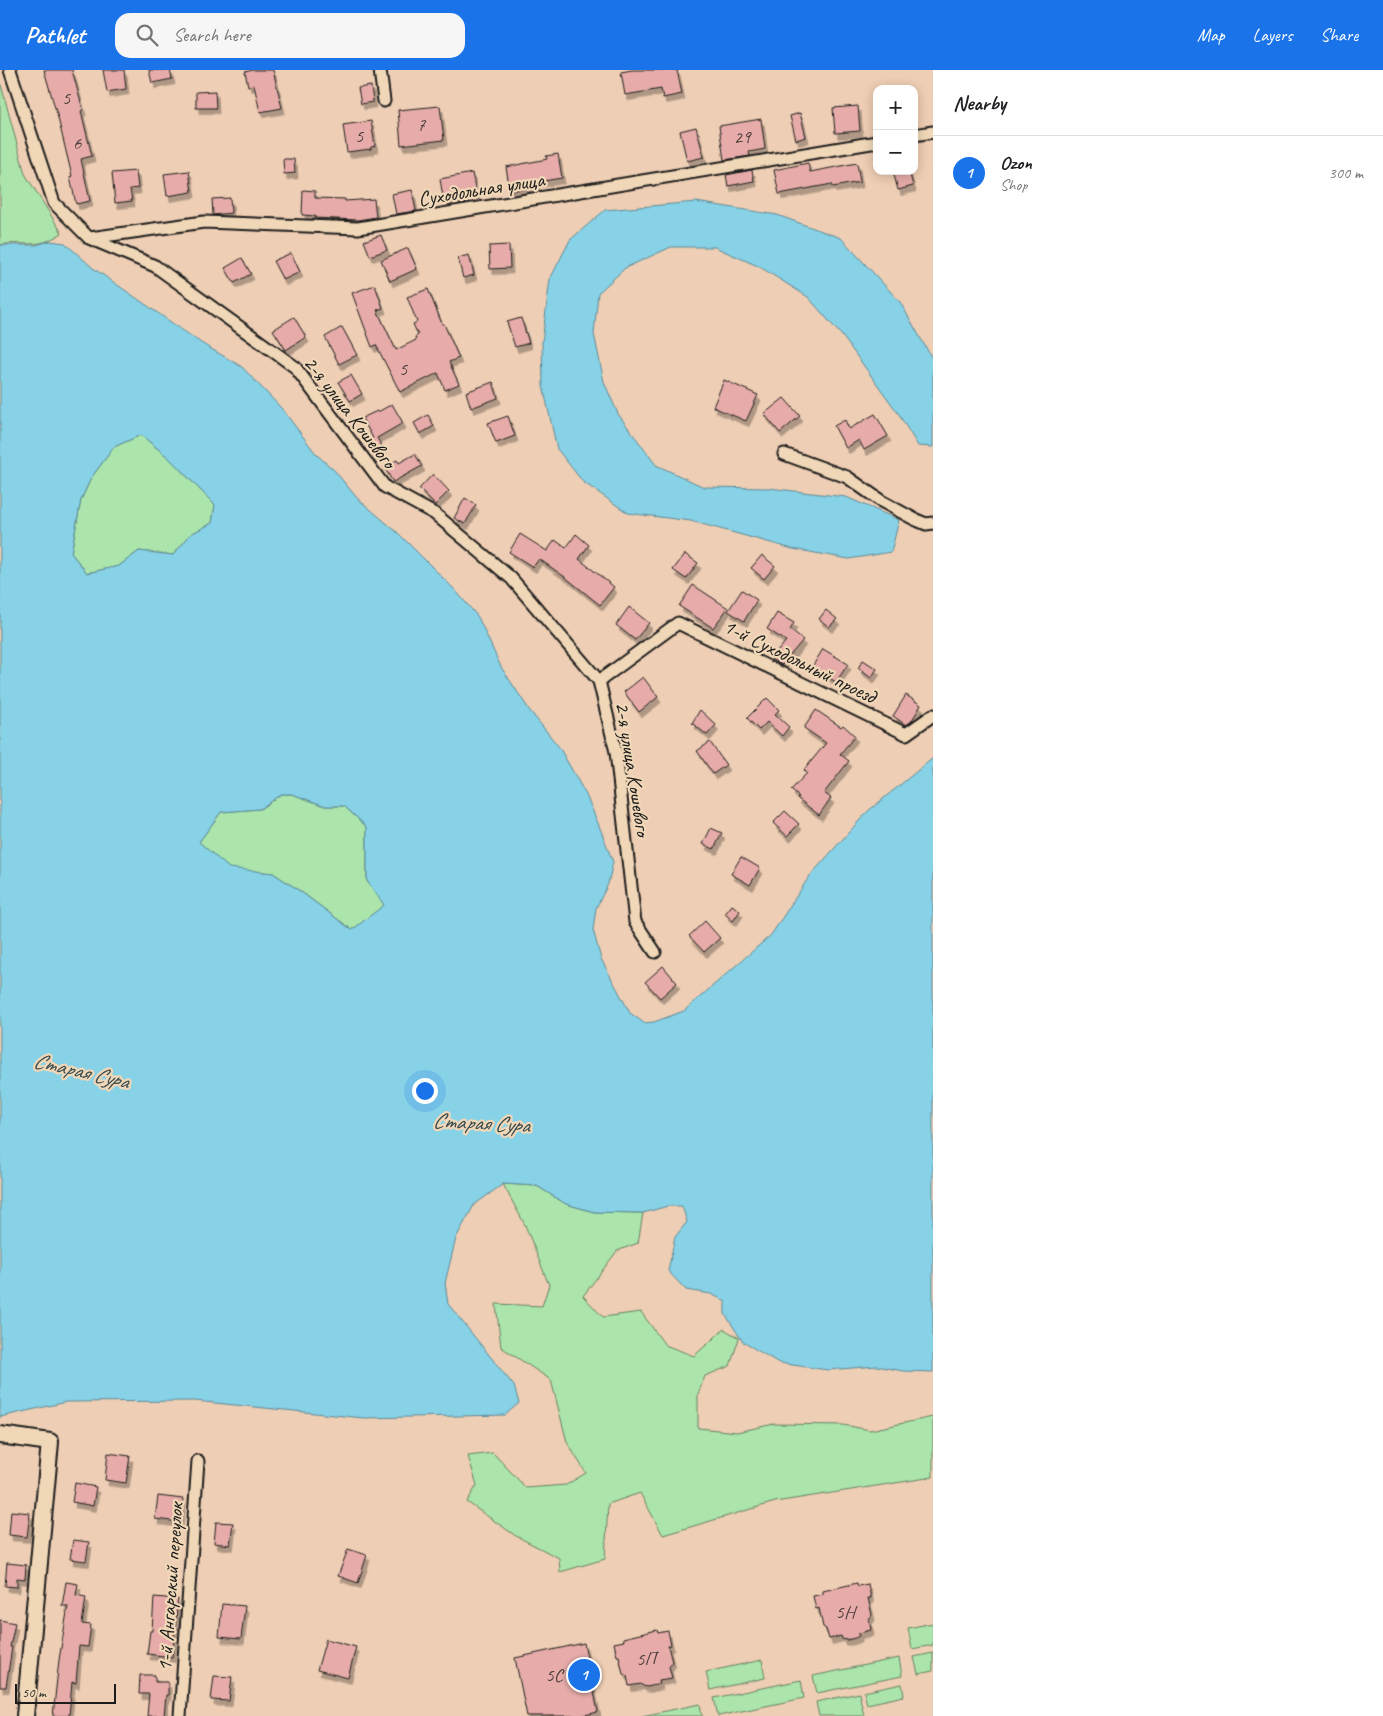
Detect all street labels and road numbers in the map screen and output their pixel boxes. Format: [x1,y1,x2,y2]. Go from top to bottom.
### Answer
street label: Суходольная улица [416,166,548,212]
street label: 2-я улица Кошевого [298,350,404,476]
street label: 1-й Суходольный проезд [719,613,883,710]
street label: 2-я улица Кошевого [610,700,657,841]
street label: 1-й Ангарский переулок [151,1500,189,1672]

